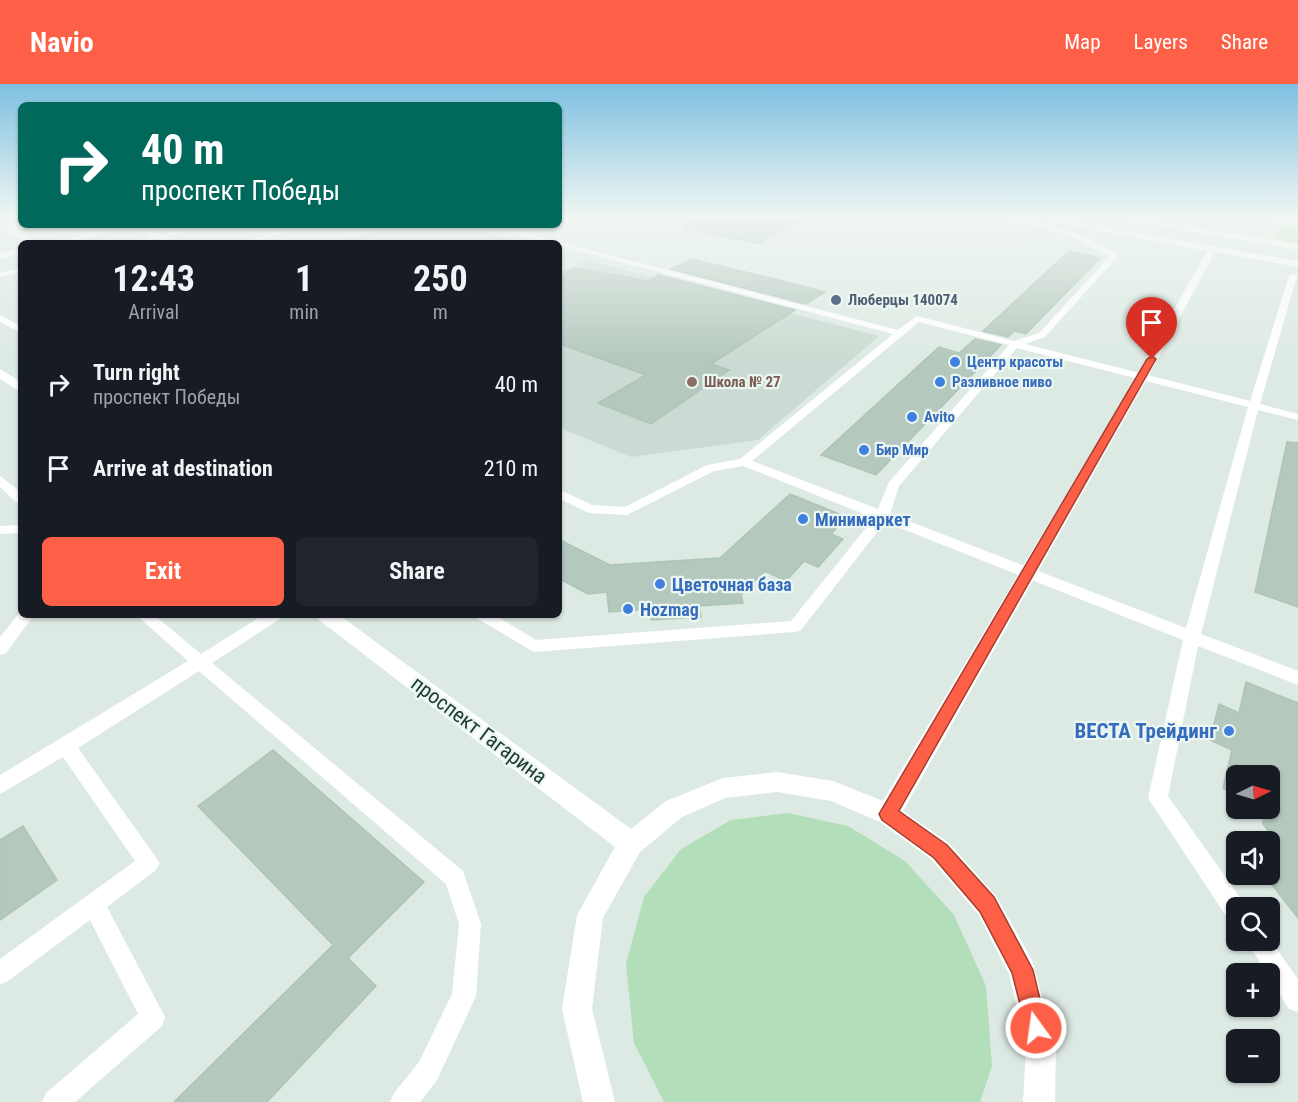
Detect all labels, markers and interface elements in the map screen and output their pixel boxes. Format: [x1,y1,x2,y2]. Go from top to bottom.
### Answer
text: Navio [30,26,94,59]
text: Map [1064,30,1101,54]
text: Layers [1134,30,1188,54]
text: Share [1221,30,1268,54]
text: 40 m [141,125,224,174]
icon: right [42,126,120,204]
text: проспект Победы [141,175,340,207]
text: 12:43 [112,258,195,300]
text: 1 [295,258,313,300]
text: 250 [413,258,468,300]
place label: Люберцы 140074 [848,291,958,309]
marker: Люберцы 140074 [829,293,843,307]
pin [1126,297,1177,359]
text: Arrival [128,300,179,324]
text: min [289,300,319,324]
text: m [433,300,448,324]
icon: arrive [1135,306,1168,339]
place label: Центр красоты [967,353,1063,371]
marker: Центр красоты [948,355,962,369]
text: Turn right [93,360,180,385]
icon: right [42,368,75,401]
text: 40 m [495,372,538,397]
place label: Школа № 27 [704,373,781,391]
place label: Разливное пиво [952,373,1052,391]
marker: Школа № 27 [685,375,699,389]
marker: Разливное пиво [933,375,947,389]
text: проспект Победы [93,385,240,409]
place label: Avito [924,408,955,426]
marker: Avito [905,410,919,424]
place label: Бир Мир [876,441,929,459]
marker: Бир Мир [857,443,871,457]
icon: arrive [42,452,75,485]
text: Arrive at destination [93,456,273,481]
text: 210 m [484,456,538,481]
place label: Минимаркет [815,509,911,530]
marker: Минимаркет [796,512,810,526]
button: Exit [42,537,284,606]
button: Share [296,537,538,606]
place label: Цветочная база [672,574,792,595]
marker: Цветочная база [653,577,667,591]
place label: Hozmag [640,599,699,620]
marker: Hozmag [621,602,635,616]
street label: проспект Гагарина [407,671,551,789]
place label: ВЕСТА Трейдинг [1074,719,1217,743]
marker: ВЕСТА Трейдинг [1222,724,1236,738]
north arrow [1226,765,1280,819]
map controls [1226,765,1280,1083]
button: sound [1226,831,1280,885]
button: search [1226,897,1280,951]
button: + [1226,963,1280,1017]
position arrow [1004,996,1068,1060]
button: − [1226,1029,1280,1083]

